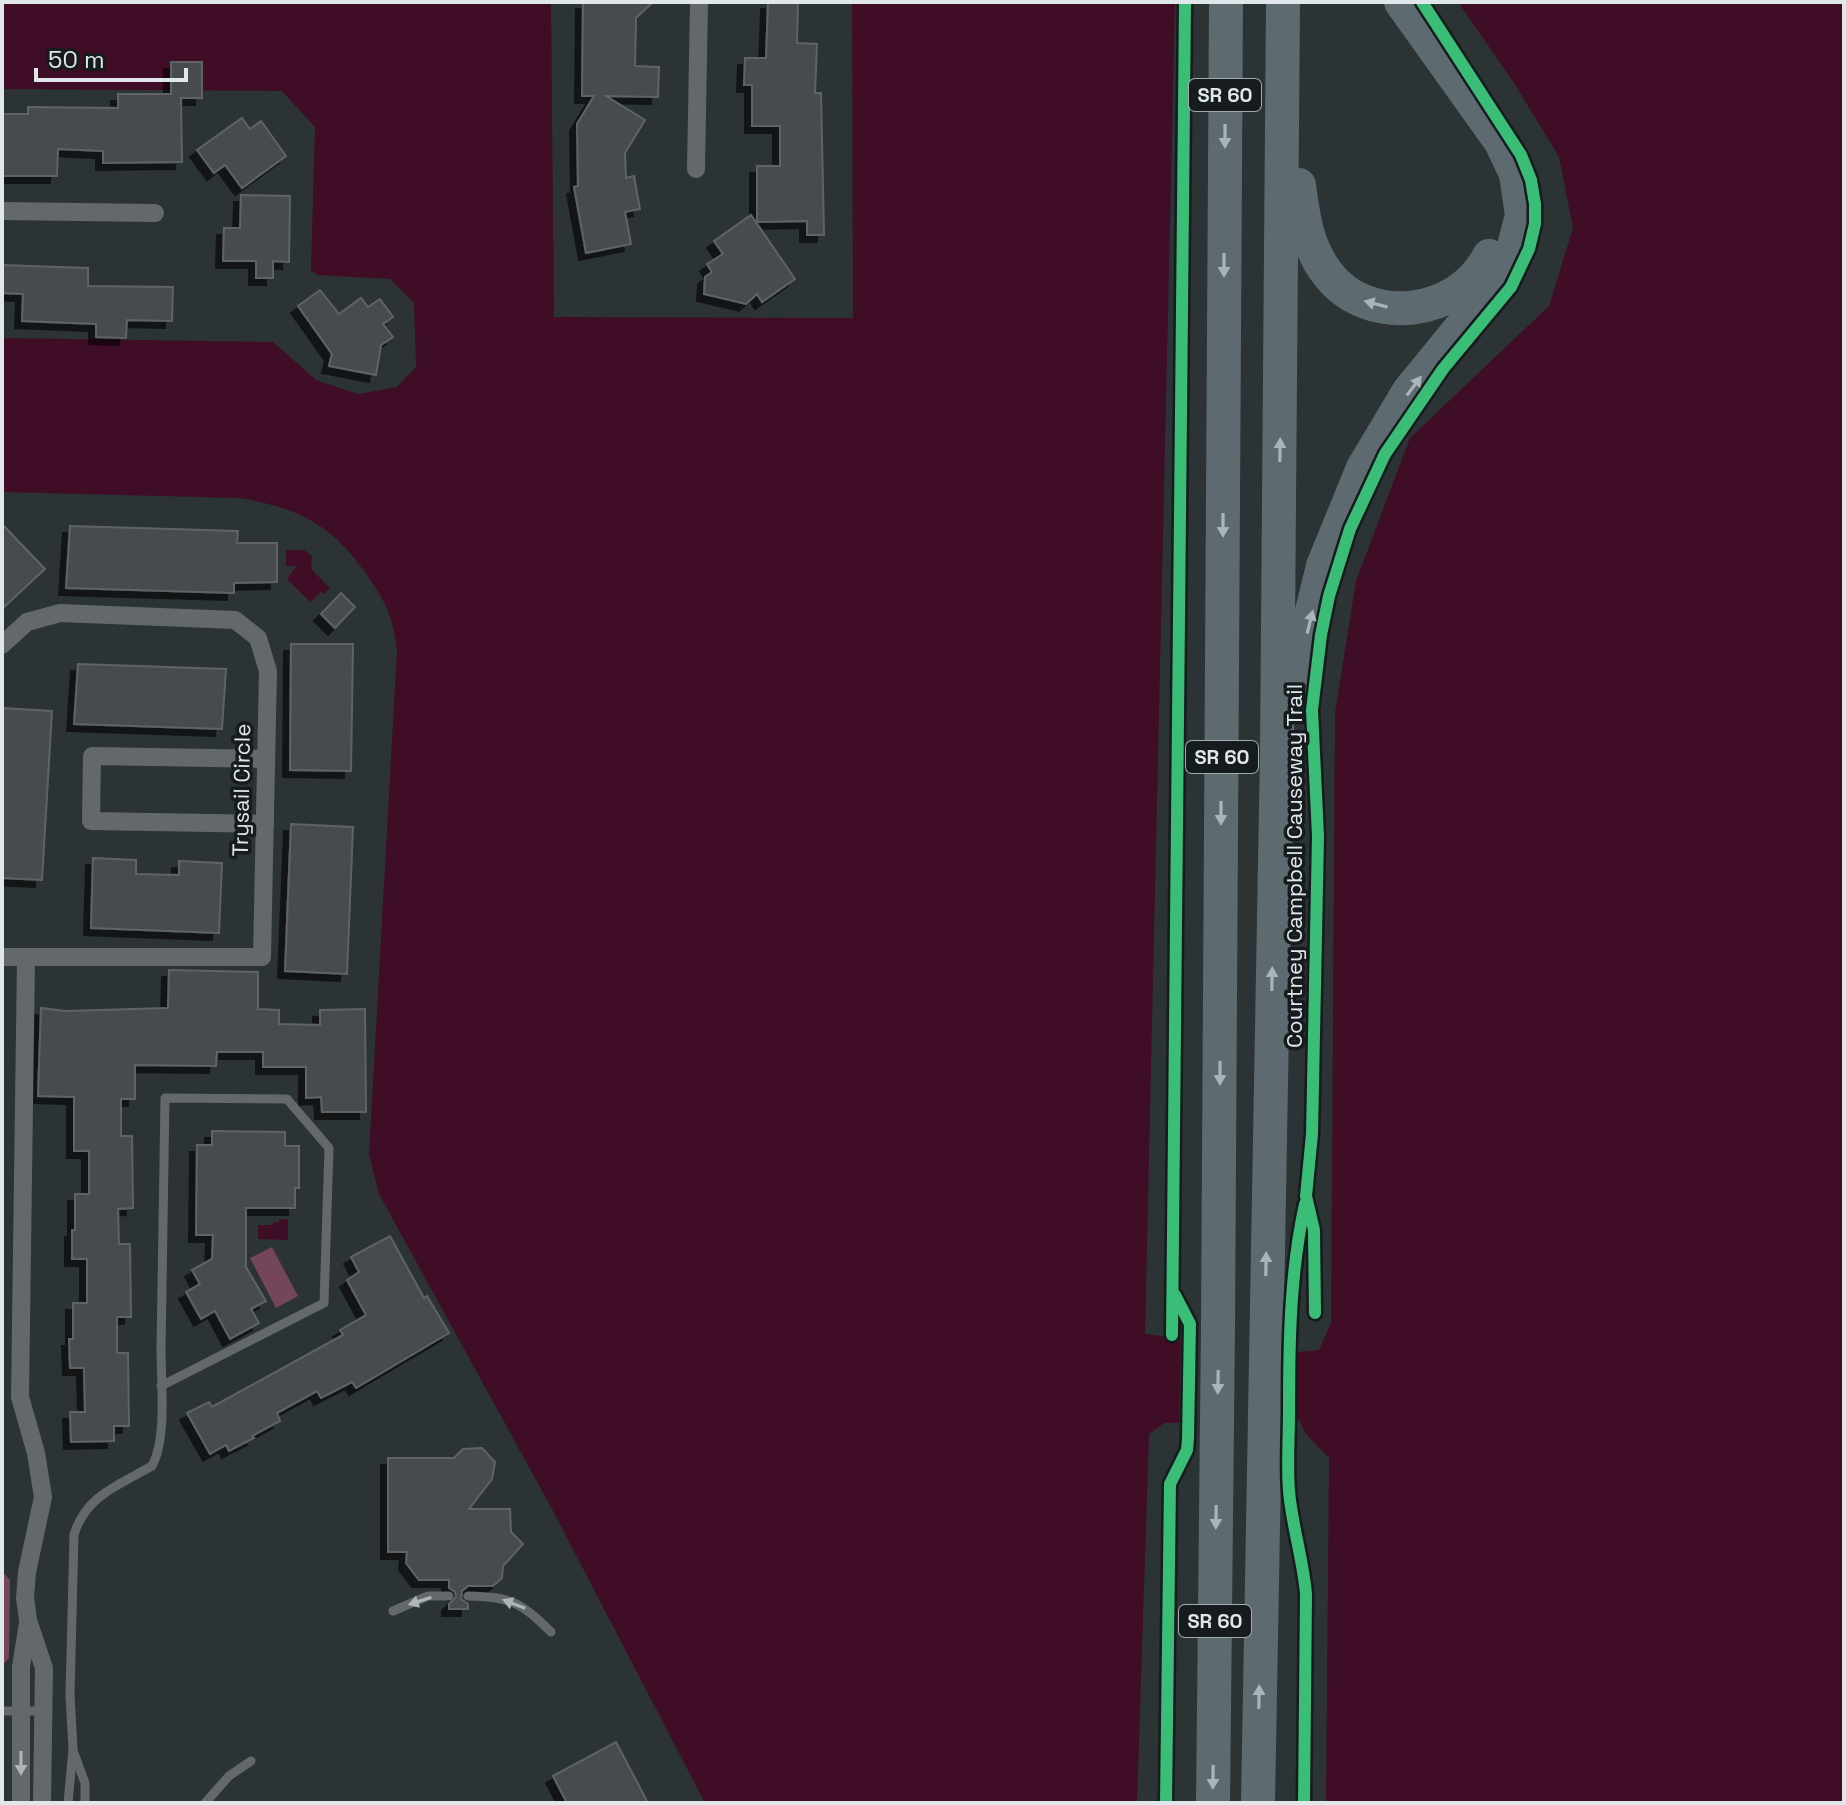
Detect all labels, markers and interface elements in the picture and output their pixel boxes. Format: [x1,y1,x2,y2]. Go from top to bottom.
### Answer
scale bar [36,32,186,82]
text: 50 m [48,44,105,75]
road number: SR 60 [1189,79,1261,111]
one-way arrow [1219,124,1231,149]
one-way arrow [1218,253,1231,278]
one-way arrow [1364,298,1389,310]
one-way arrow [1405,376,1421,396]
one-way arrow [1274,437,1286,462]
one-way arrow [1217,513,1229,538]
one-way arrow [1304,610,1316,635]
street label: Courtney Campbell Causeway Trail [1280,684,1308,1048]
street label: Trysail Circle [226,723,256,857]
road number: SR 60 [1186,741,1258,773]
one-way arrow [1215,801,1227,826]
one-way arrow [1265,966,1278,991]
one-way arrow [1214,1061,1226,1086]
one-way arrow [1260,1251,1272,1276]
one-way arrow [1211,1370,1224,1395]
one-way arrow [1210,1505,1222,1530]
one-way arrow [408,1595,432,1607]
one-way arrow [502,1597,526,1610]
road number: SR 60 [1179,1605,1251,1637]
one-way arrow [1253,1684,1266,1709]
one-way arrow [15,1751,27,1776]
one-way arrow [1207,1765,1219,1790]

